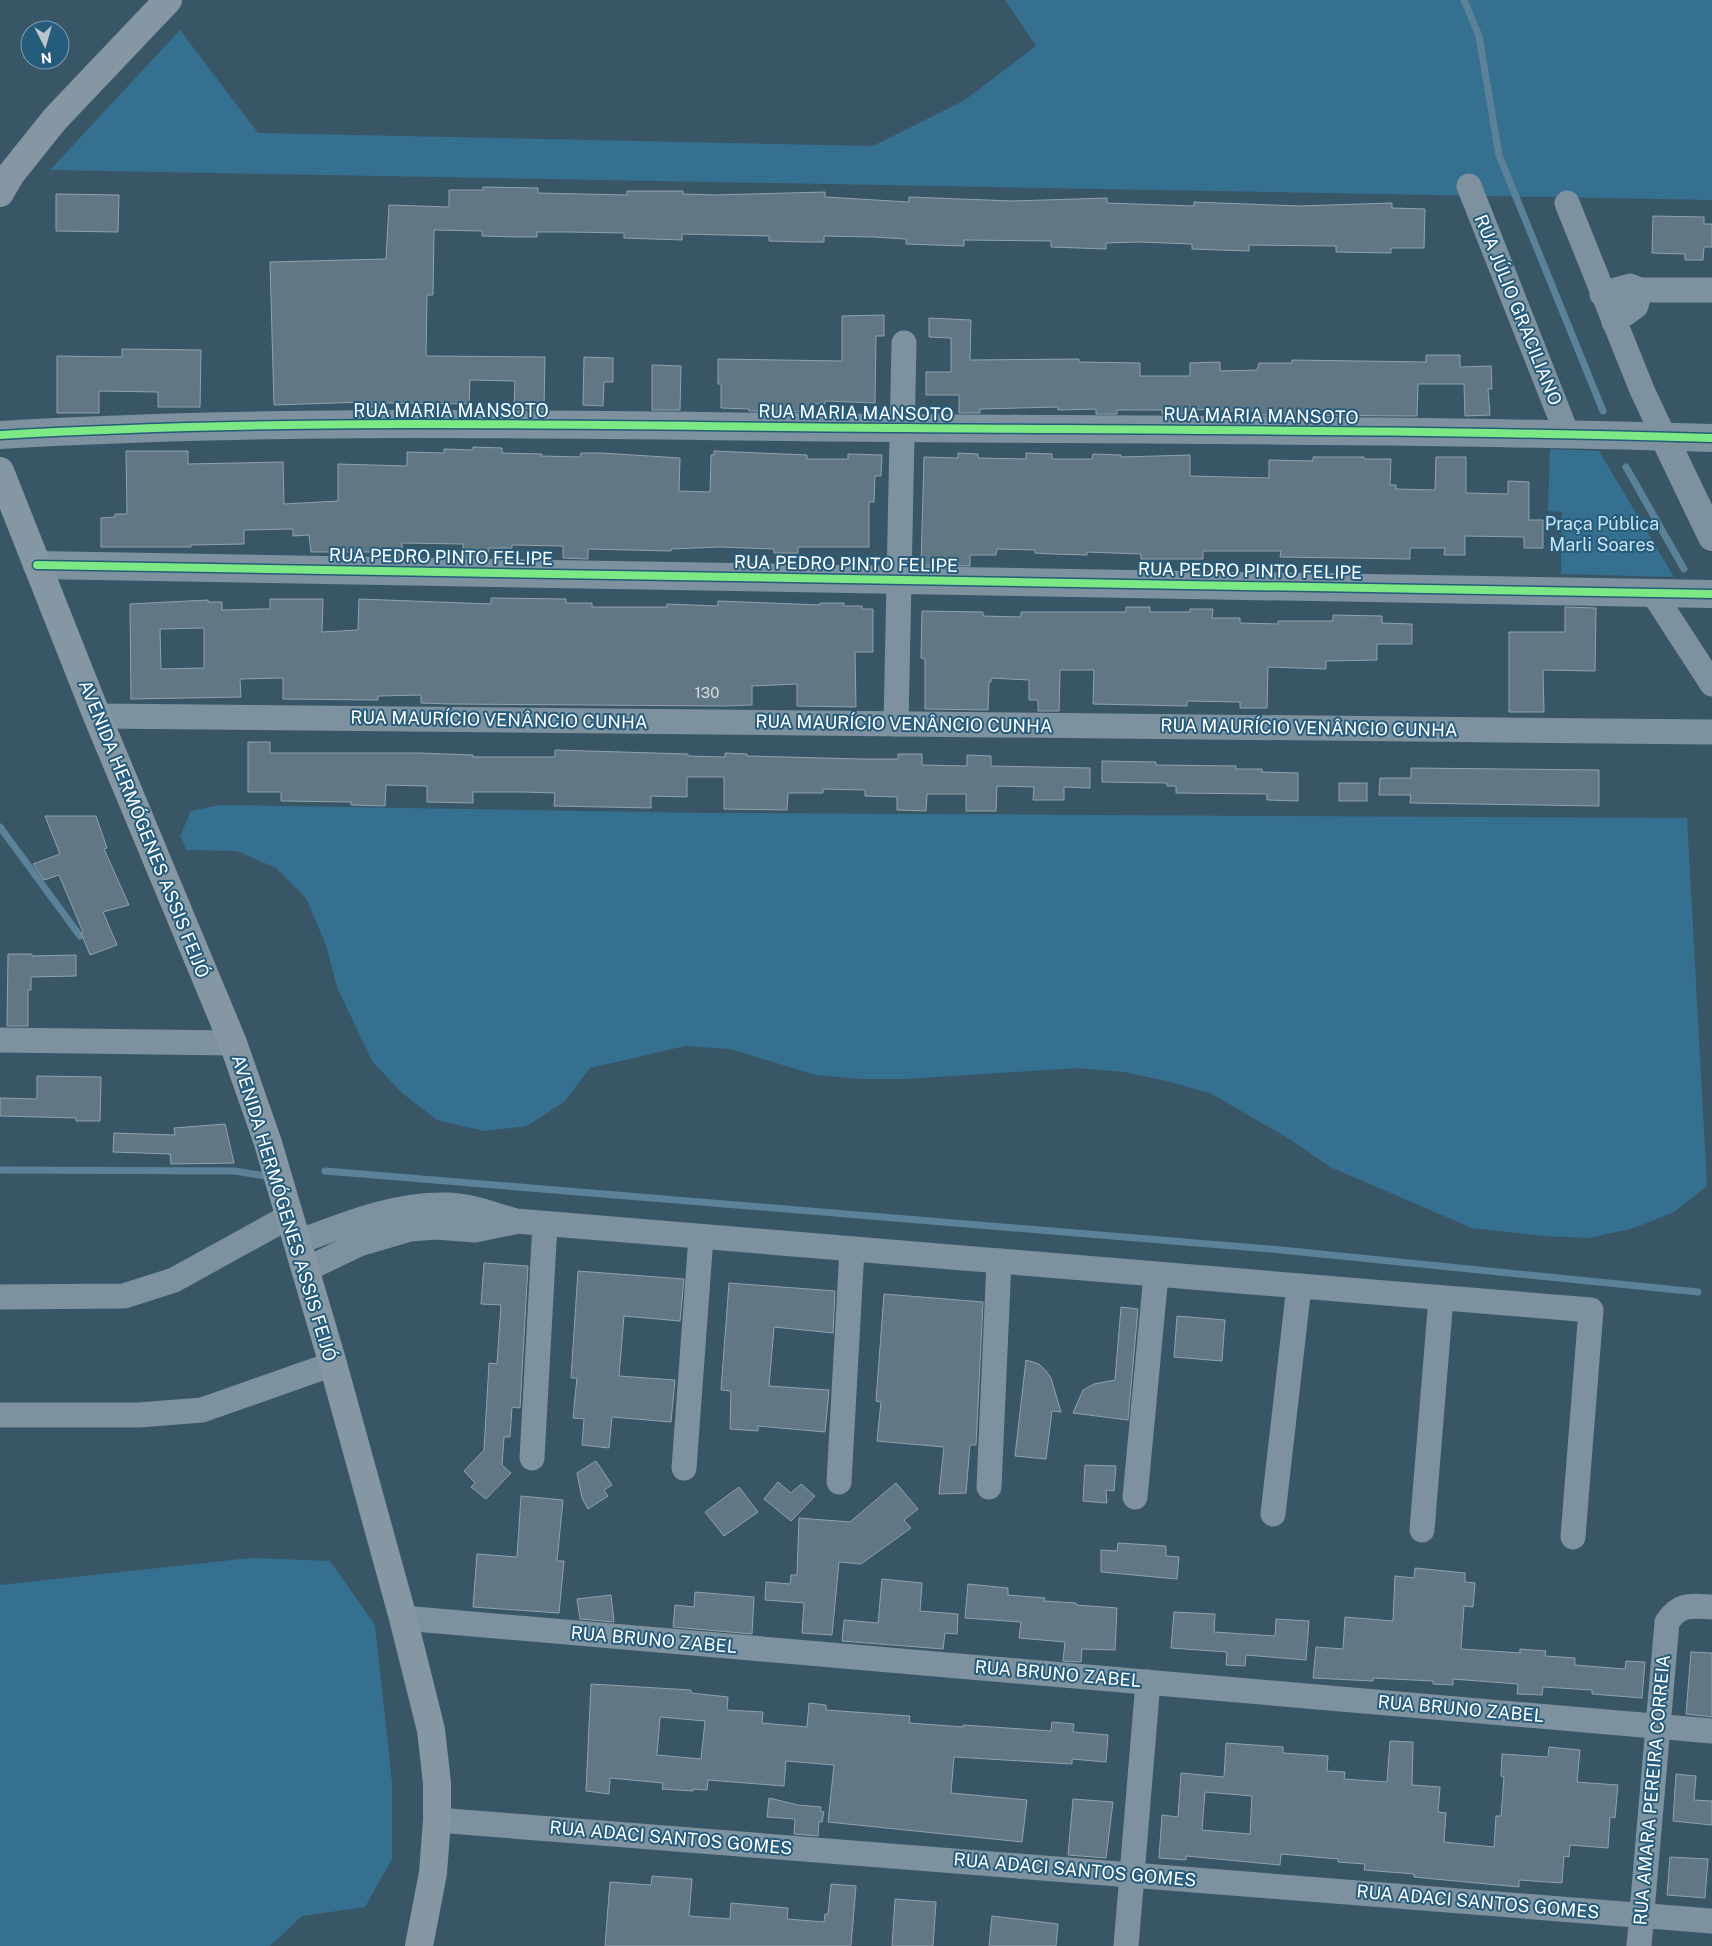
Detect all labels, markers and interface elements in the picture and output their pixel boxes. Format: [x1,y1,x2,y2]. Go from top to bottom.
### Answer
north arrow [20,20,70,70]
text: N [40,49,53,66]
street label: RUA JÚLIO GRACILIANO [1471,211,1567,408]
street label: RUA MARIA MANSOTO [353,400,549,421]
street label: RUA MARIA MANSOTO [758,400,954,425]
street label: RUA MARIA MANSOTO [1163,403,1359,428]
park label: Praça Pública Marli Soares [1545,513,1659,555]
street label: RUA PEDRO PINTO FELIPE [329,544,553,569]
street label: RUA PEDRO PINTO FELIPE [734,551,958,576]
street label: RUA PEDRO PINTO FELIPE [1138,558,1362,583]
street label: AVENIDA HERMÓGENES ASSIS FEIJÓ [75,676,215,981]
house number: 130 [695,684,719,701]
street label: RUA MAURÍCIO VENÂNCIO CUNHA [350,705,648,733]
street label: RUA MAURÍCIO VENÂNCIO CUNHA [755,709,1053,737]
street label: RUA MAURÍCIO VENÂNCIO CUNHA [1160,713,1458,741]
street label: AVENIDA HERMÓGENES ASSIS FEIJÓ [228,1052,342,1364]
street label: RUA BRUNO ZABEL [570,1622,738,1657]
street label: RUA AMARA PEREIRA CORREIA [1629,1653,1674,1926]
street label: RUA BRUNO ZABEL [974,1656,1142,1691]
street label: RUA BRUNO ZABEL [1377,1691,1545,1726]
street label: RUA ADACI SANTOS GOMES [549,1816,793,1859]
street label: RUA ADACI SANTOS GOMES [953,1848,1197,1891]
street label: RUA ADACI SANTOS GOMES [1356,1880,1600,1923]

